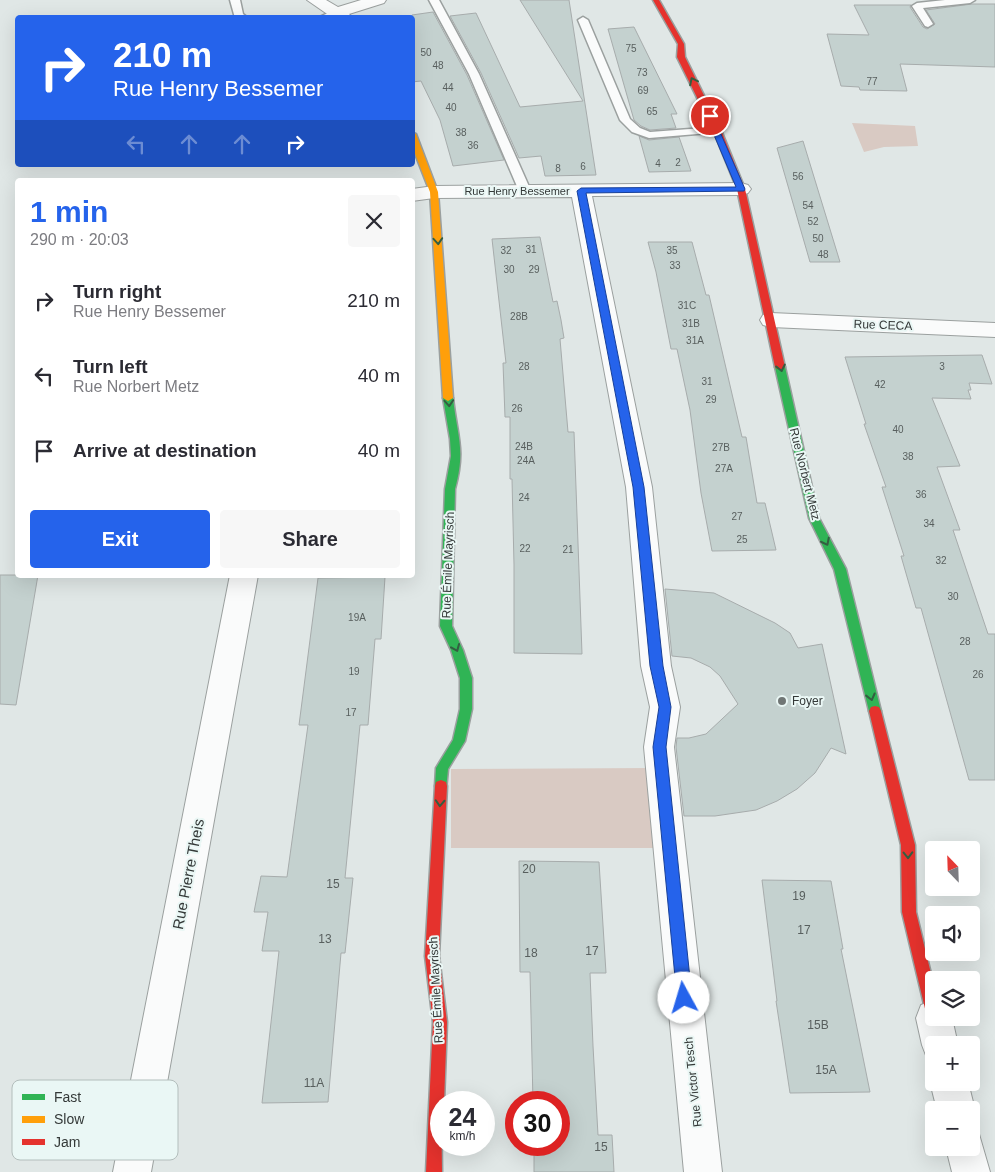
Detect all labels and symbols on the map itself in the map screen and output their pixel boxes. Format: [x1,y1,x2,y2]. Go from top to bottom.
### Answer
house number: 75 [625,43,637,54]
house number: 50 [420,47,432,58]
house number: 48 [432,60,444,71]
house number: 73 [636,67,648,78]
house number: 77 [866,76,878,87]
one-way arrow [688,77,699,86]
house number: 44 [442,82,454,93]
house number: 69 [637,85,649,96]
pin [689,95,731,137]
house number: 40 [445,102,457,113]
house number: 65 [646,106,658,117]
house number: 38 [455,127,467,138]
house number: 36 [467,140,479,151]
house number: 2 [675,157,681,168]
house number: 4 [655,158,661,169]
house number: 6 [580,161,586,172]
house number: 8 [555,163,561,174]
house number: 56 [792,171,804,182]
street label: Rue Henry Bessemer [464,185,570,197]
house number: 54 [802,200,814,211]
house number: 52 [807,216,819,227]
house number: 50 [812,233,824,244]
one-way arrow [432,237,443,245]
house number: 31 [525,244,537,255]
house number: 32 [500,245,512,256]
house number: 35 [666,245,678,256]
house number: 48 [817,249,829,260]
house number: 33 [669,260,681,271]
house number: 30 [503,264,515,275]
house number: 29 [528,264,540,275]
house number: 31C [678,300,696,311]
house number: 28B [510,311,528,322]
street label: Rue CECA [853,317,913,333]
house number: 31B [682,318,700,329]
house number: 31A [686,335,704,346]
house number: 28 [518,361,530,372]
house number: 3 [939,361,945,372]
one-way arrow [775,364,786,372]
house number: 31 [701,376,713,387]
house number: 42 [874,379,886,390]
house number: 29 [705,394,717,405]
one-way arrow [443,399,454,407]
house number: 26 [511,403,523,414]
house number: 40 [892,424,904,435]
street label: Rue Norbert Metz [787,426,823,522]
house number: 24B [515,441,533,452]
house number: 27B [712,442,730,453]
house number: 38 [902,451,914,462]
house number: 24A [517,455,535,466]
house number: 27A [715,463,733,474]
house number: 36 [915,489,927,500]
house number: 24 [518,492,530,503]
street label: Rue Émile Mayrisch [438,511,457,619]
house number: 27 [731,511,743,522]
house number: 34 [923,518,935,529]
house number: 25 [736,534,748,545]
one-way arrow [820,536,830,545]
house number: 22 [519,543,531,554]
house number: 21 [562,544,574,555]
house number: 32 [935,555,947,566]
house number: 30 [947,591,959,602]
house number: 19A [348,612,366,623]
house number: 28 [959,636,971,647]
one-way arrow [450,643,460,652]
house number: 19 [348,666,360,677]
house number: 26 [972,669,984,680]
one-way arrow [866,692,876,700]
place label: Foyer [792,694,823,708]
marker: Foyer [776,695,788,707]
house number: 17 [345,707,357,718]
one-way arrow [434,799,445,807]
street label: Rue Pierre Theis [169,817,207,931]
north arrow [925,841,980,896]
one-way arrow [903,852,913,859]
house number: 20 [522,862,536,876]
house number: 15 [326,877,340,891]
house number: 19 [792,889,806,903]
house number: 17 [797,923,811,937]
house number: 13 [318,932,332,946]
street label: Rue Émile Mayrisch [425,936,446,1044]
house number: 17 [585,944,599,958]
house number: 18 [524,946,538,960]
position arrow [657,971,709,1023]
house number: 15B [807,1018,829,1032]
street label: Rue Victor Tesch [681,1036,705,1128]
house number: 15A [815,1063,837,1077]
house number: 11A [304,1076,324,1090]
legend [12,1080,178,1160]
text: Fast [54,1089,81,1105]
speed limit sign: 30 [505,1091,570,1156]
text: Slow [54,1111,85,1127]
text: Jam [54,1134,80,1150]
house number: 15 [594,1140,608,1154]

